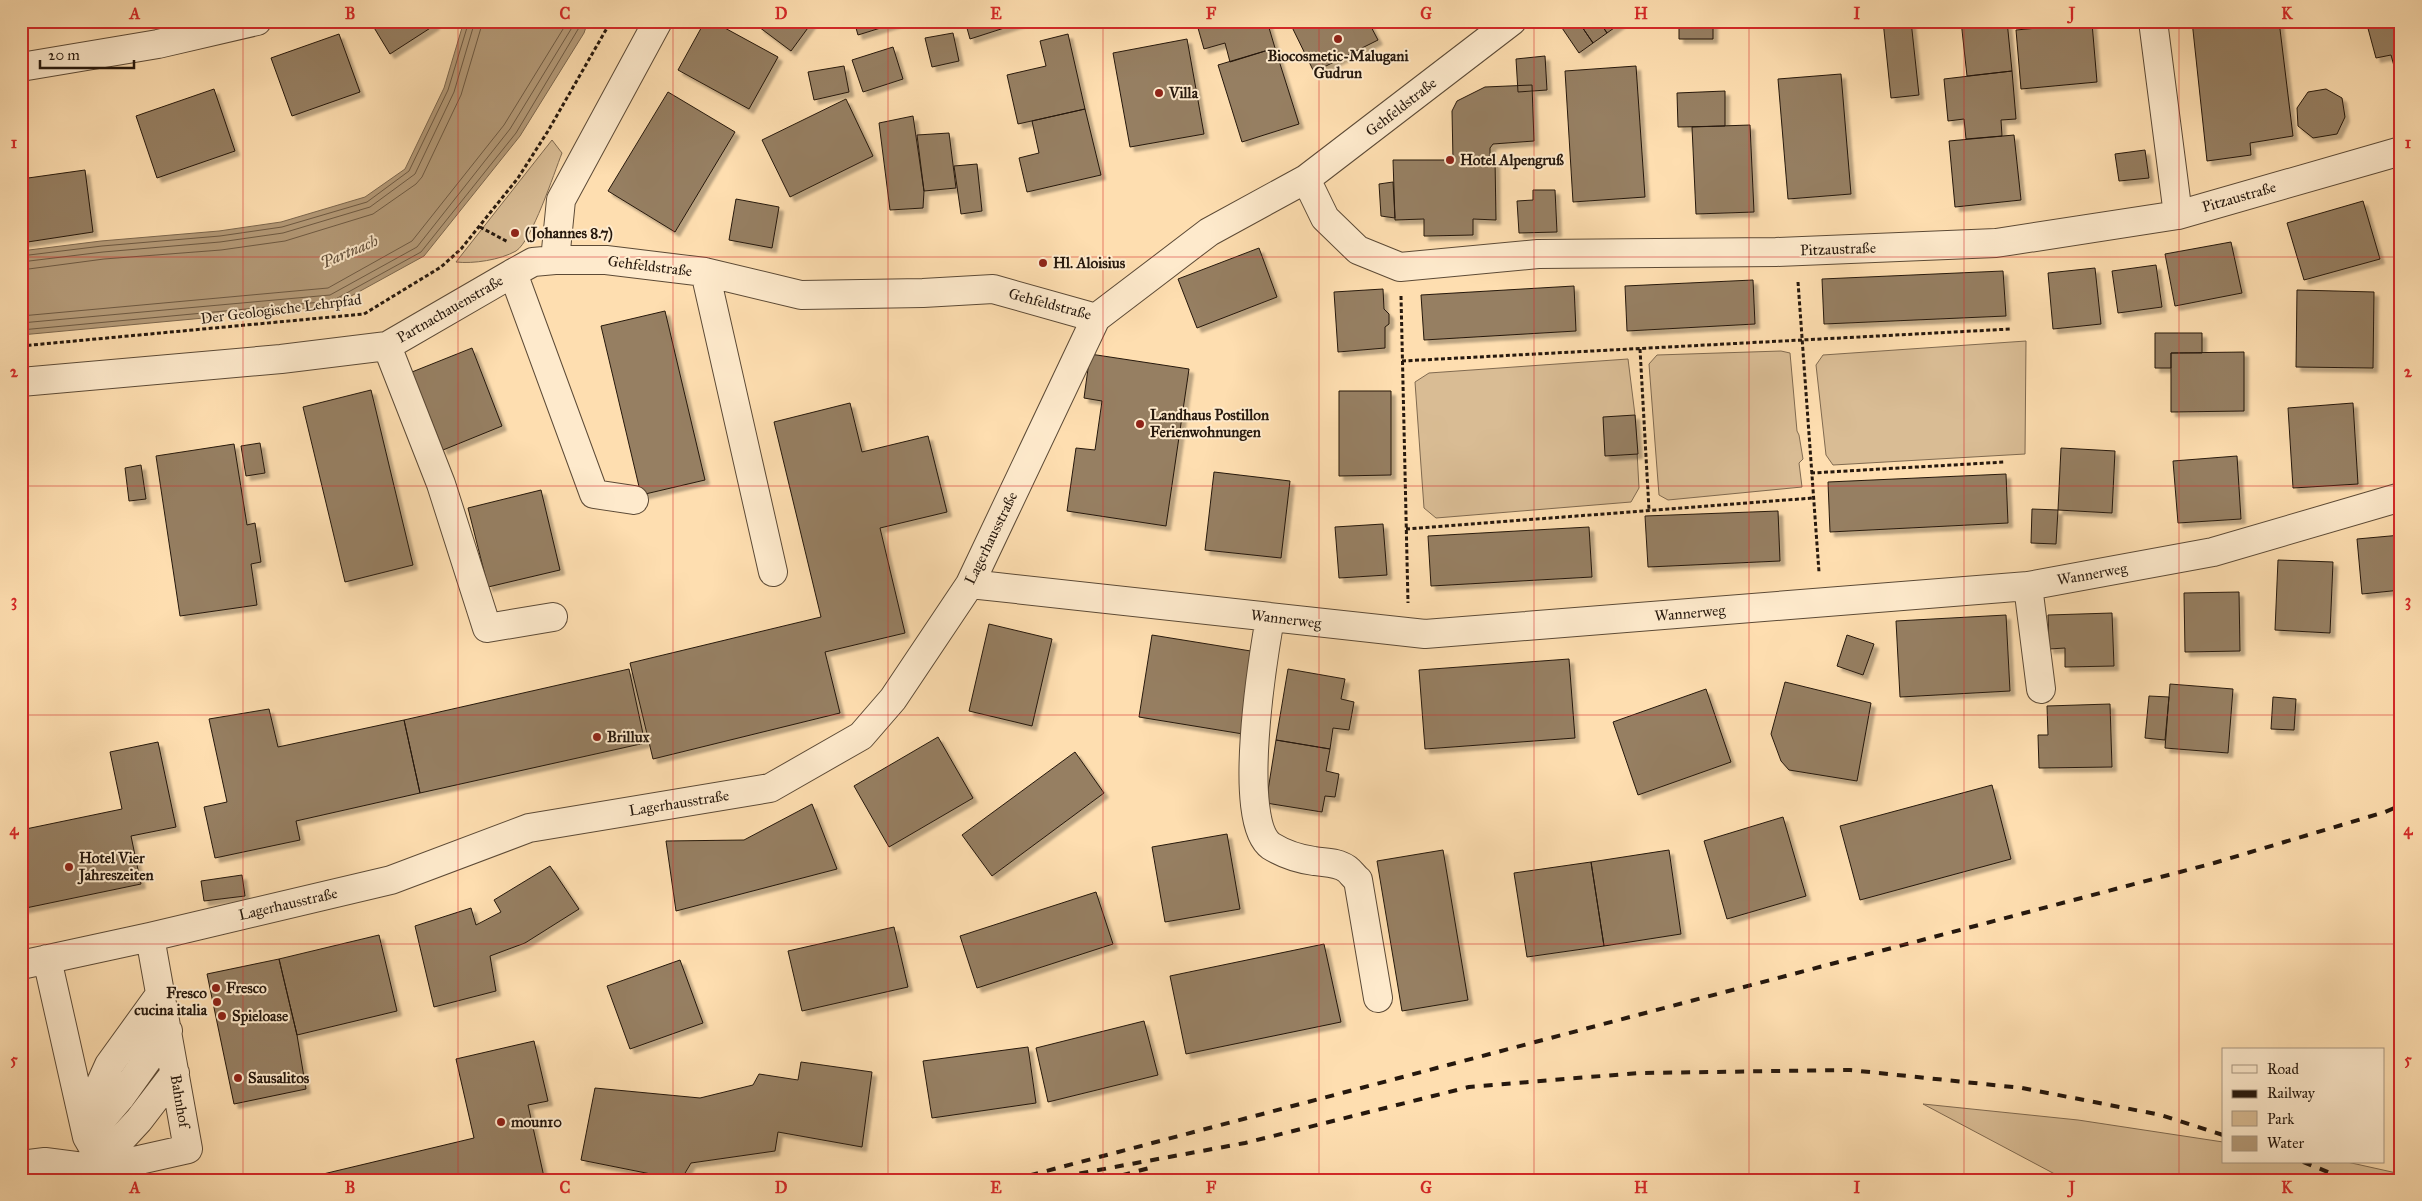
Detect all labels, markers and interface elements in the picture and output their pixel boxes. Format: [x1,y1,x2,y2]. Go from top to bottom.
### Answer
text: A [129,4,141,23]
text: B [345,4,355,23]
text: C [560,4,571,23]
text: D [775,4,788,23]
text: E [990,4,1002,23]
text: F [1206,4,1217,23]
text: G [1420,4,1432,23]
text: H [1634,4,1648,23]
text: I [1854,4,1861,23]
text: J [2067,4,2076,24]
text: K [2281,4,2293,23]
marker: Biocosmetic-Malugani Gudrun [1332,33,1344,45]
scale bar [40,38,134,70]
text: 20 m [48,46,80,64]
place label: Biocosmetic-Malugani Gudrun [1267,47,1409,82]
street label: Gehfeldstraße [1362,74,1440,140]
place label: Villa [1168,84,1199,102]
marker: Villa [1153,87,1165,99]
text: 1 [11,133,18,152]
text: 1 [2405,133,2412,152]
place label: Hotel Alpengruß [1460,151,1564,170]
marker: Hotel Alpengruß [1444,154,1456,166]
street label: Pitzaustraße [2200,178,2278,216]
place label: (Johannes 8.7) [525,224,613,243]
marker: (Johannes 8.7) [509,227,521,239]
water label: Partnach [318,231,381,272]
street label: Pitzaustraße [1800,239,1876,259]
street label: Gehfeldstraße [607,252,693,280]
place label: Hl. Aloisius [1053,254,1126,272]
marker: Hl. Aloisius [1037,257,1049,269]
street label: Partnachauenstraße [393,271,507,347]
street label: Gehfeldstraße [1007,284,1093,324]
street label: Der Geologische Lehrpfad [200,290,363,328]
text: 2 [10,362,19,381]
text: 2 [2404,362,2413,381]
place label: Landhaus Postillon Ferienwohnungen [1150,406,1270,442]
marker: Landhaus Postillon Ferienwohnungen [1134,418,1146,430]
street label: Lagerhausstraße [961,489,1021,587]
street label: Wannerweg [2055,559,2130,589]
text: 3 [11,591,17,611]
text: 3 [2405,591,2411,611]
street label: Wannerweg [1654,601,1727,625]
street label: Wannerweg [1250,606,1323,632]
place label: Brillux [607,728,650,746]
marker: Brillux [591,731,603,743]
street label: Lagerhausstraße [628,786,730,820]
text: 4 [10,820,20,840]
text: 4 [2404,820,2414,840]
place label: Hotel Vier Jahreszeiten [77,849,154,885]
marker: Hotel Vier Jahreszeiten [63,861,75,873]
street label: Lagerhausstraße [237,884,339,924]
place label: Fresco [226,979,267,997]
marker: Fresco [210,982,222,994]
place label: Fresco cucina italia [134,984,208,1019]
marker: Fresco cucina italia [211,996,223,1008]
place label: Spieloase [232,1007,289,1026]
marker: Spieloase [216,1010,228,1022]
legend [2222,1048,2384,1164]
text: 5 [10,1050,18,1069]
text: 5 [2404,1050,2412,1069]
text: Road [2267,1060,2299,1078]
place label: Sausalitos [248,1069,310,1087]
marker: Sausalitos [232,1072,244,1084]
street label: Bahnhof [166,1073,194,1132]
text: Railway [2267,1084,2316,1102]
text: Park [2267,1110,2294,1128]
place label: moun10 [510,1113,562,1131]
marker: moun10 [495,1116,507,1128]
text: Water [2267,1134,2304,1152]
text: A [129,1178,141,1197]
text: B [345,1178,355,1197]
text: C [560,1178,571,1197]
text: D [775,1178,788,1197]
text: E [990,1178,1002,1197]
text: F [1206,1178,1217,1197]
text: G [1420,1178,1432,1197]
text: H [1634,1178,1648,1197]
text: I [1854,1178,1861,1197]
text: J [2067,1178,2076,1198]
text: K [2281,1178,2293,1197]

